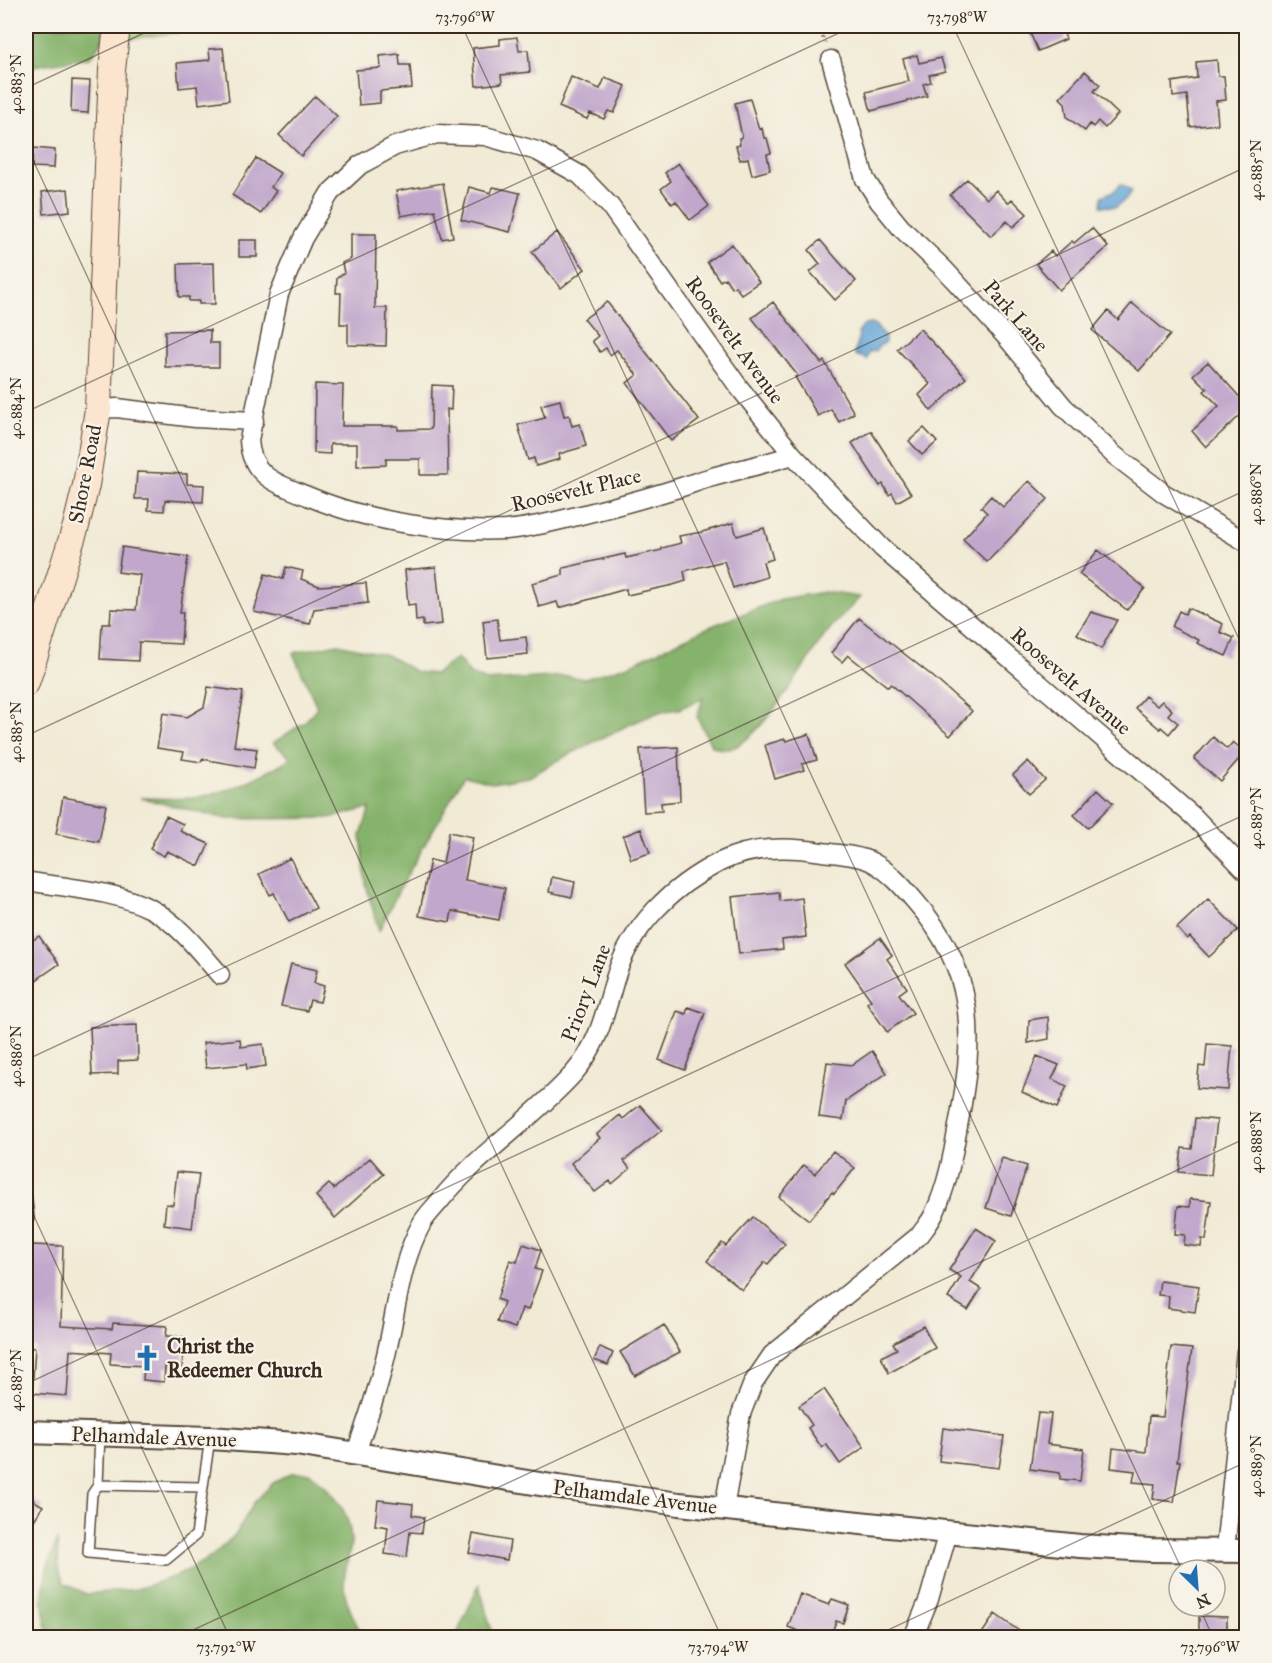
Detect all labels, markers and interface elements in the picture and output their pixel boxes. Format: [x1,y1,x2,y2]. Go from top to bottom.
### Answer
text: 73.796°W [435,8,496,26]
text: 73.798°W [927,8,988,26]
text: 40.883°N [7,54,25,114]
text: 40.885°N [1247,139,1265,201]
street label: Roosevelt Avenue [680,271,790,409]
street label: Park Lane [978,275,1055,358]
text: 40.884°N [7,376,25,439]
street label: Shore Road [63,422,107,526]
street label: Roosevelt Place [508,462,644,518]
text: 40.886°N [1247,463,1265,525]
street label: Roosevelt Avenue [1005,621,1137,741]
text: 40.885°N [7,701,25,763]
text: 40.887°N [1247,787,1265,849]
street label: Priory Lane [555,940,617,1046]
text: 40.886°N [7,1025,25,1087]
text: 40.888°N [1247,1111,1265,1173]
place label: Christ the Redeemer Church [167,1333,323,1383]
church icon: Christ the Redeemer Church [132,1343,162,1373]
text: 40.887°N [7,1349,25,1411]
street label: Pelhamdale Avenue [71,1421,237,1453]
text: 40.889°N [1247,1435,1265,1497]
street label: Pelhamdale Avenue [551,1474,719,1520]
north arrow [1167,1558,1227,1618]
text: N [1193,1590,1213,1613]
text: 73.792°W [196,1638,256,1656]
text: 73.794°W [688,1638,749,1656]
text: 73.796°W [1180,1638,1241,1656]

